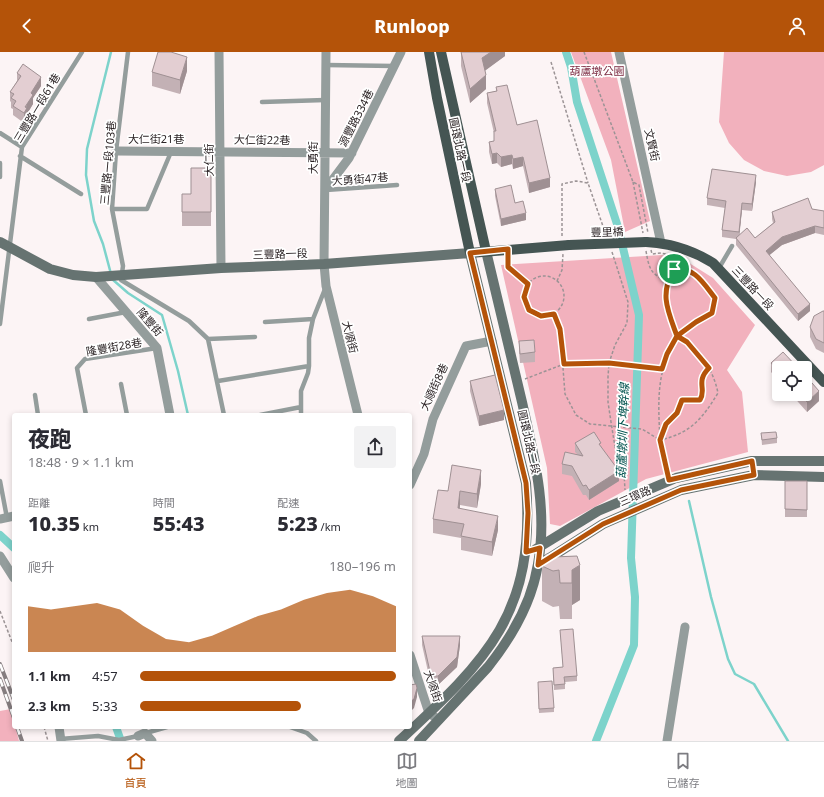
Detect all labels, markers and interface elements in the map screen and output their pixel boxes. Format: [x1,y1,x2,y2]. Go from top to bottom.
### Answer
text: Runloop [374,14,450,38]
icon: back [16,15,38,37]
icon: person [786,15,808,37]
park label: 葫蘆墩公園 [570,63,625,78]
street label: 三豐路一段61巷 [10,70,63,145]
street label: 源豐路334巷 [335,86,377,149]
street label: 圓環北路一段 [446,116,475,184]
street label: 三豐路一段103巷 [96,120,119,206]
street label: 文賢街 [641,127,664,163]
street label: 大仁街21巷 [128,131,184,146]
street label: 大仁街22巷 [234,132,290,147]
street label: 大勇街 [305,142,320,175]
street label: 大仁街 [201,143,216,177]
street label: 大勇街47巷 [331,169,389,188]
street label: 豐里橋 [590,223,624,240]
street label: 三豐路一段 [252,245,308,262]
pin [657,252,691,286]
icon: arrive [663,258,685,280]
street label: 三豐路一段 [729,262,778,313]
street label: 隆豐街 [134,304,167,339]
street label: 大順街 [339,319,362,355]
street label: 隆豐街28巷 [85,334,143,359]
street label: 大順街8巷 [416,361,451,413]
map controls [772,361,812,401]
button: locate [772,361,812,401]
water label: 葫蘆墩圳下埤幹線 [612,381,633,479]
street label: 圓環北路二段 [515,408,544,476]
text: 夜跑 [28,423,72,453]
button: share [354,426,396,468]
text: 18:48 · 9 × 1.1 km [28,453,134,471]
street label: 三環路 [617,482,653,509]
text: 距離 [28,495,50,510]
text: 時間 [153,495,175,510]
text: 配速 [277,495,299,510]
text: 10.35 [28,510,80,537]
text: 55:43 [153,510,205,537]
text: 5:23 [277,510,318,537]
text: km [80,519,99,534]
text: /km [318,519,341,534]
text: 180–196 m [329,557,396,575]
text: 爬升 [28,558,54,576]
text: 1.1 km [28,667,71,685]
text: 4:57 [92,667,118,685]
street label: 大順街 [421,668,446,704]
text: 2.3 km [28,697,71,715]
text: 5:33 [92,697,118,715]
tab: 首頁 [125,750,147,790]
tab: 地圖 [396,750,418,790]
tab: 已儲存 [667,750,700,790]

